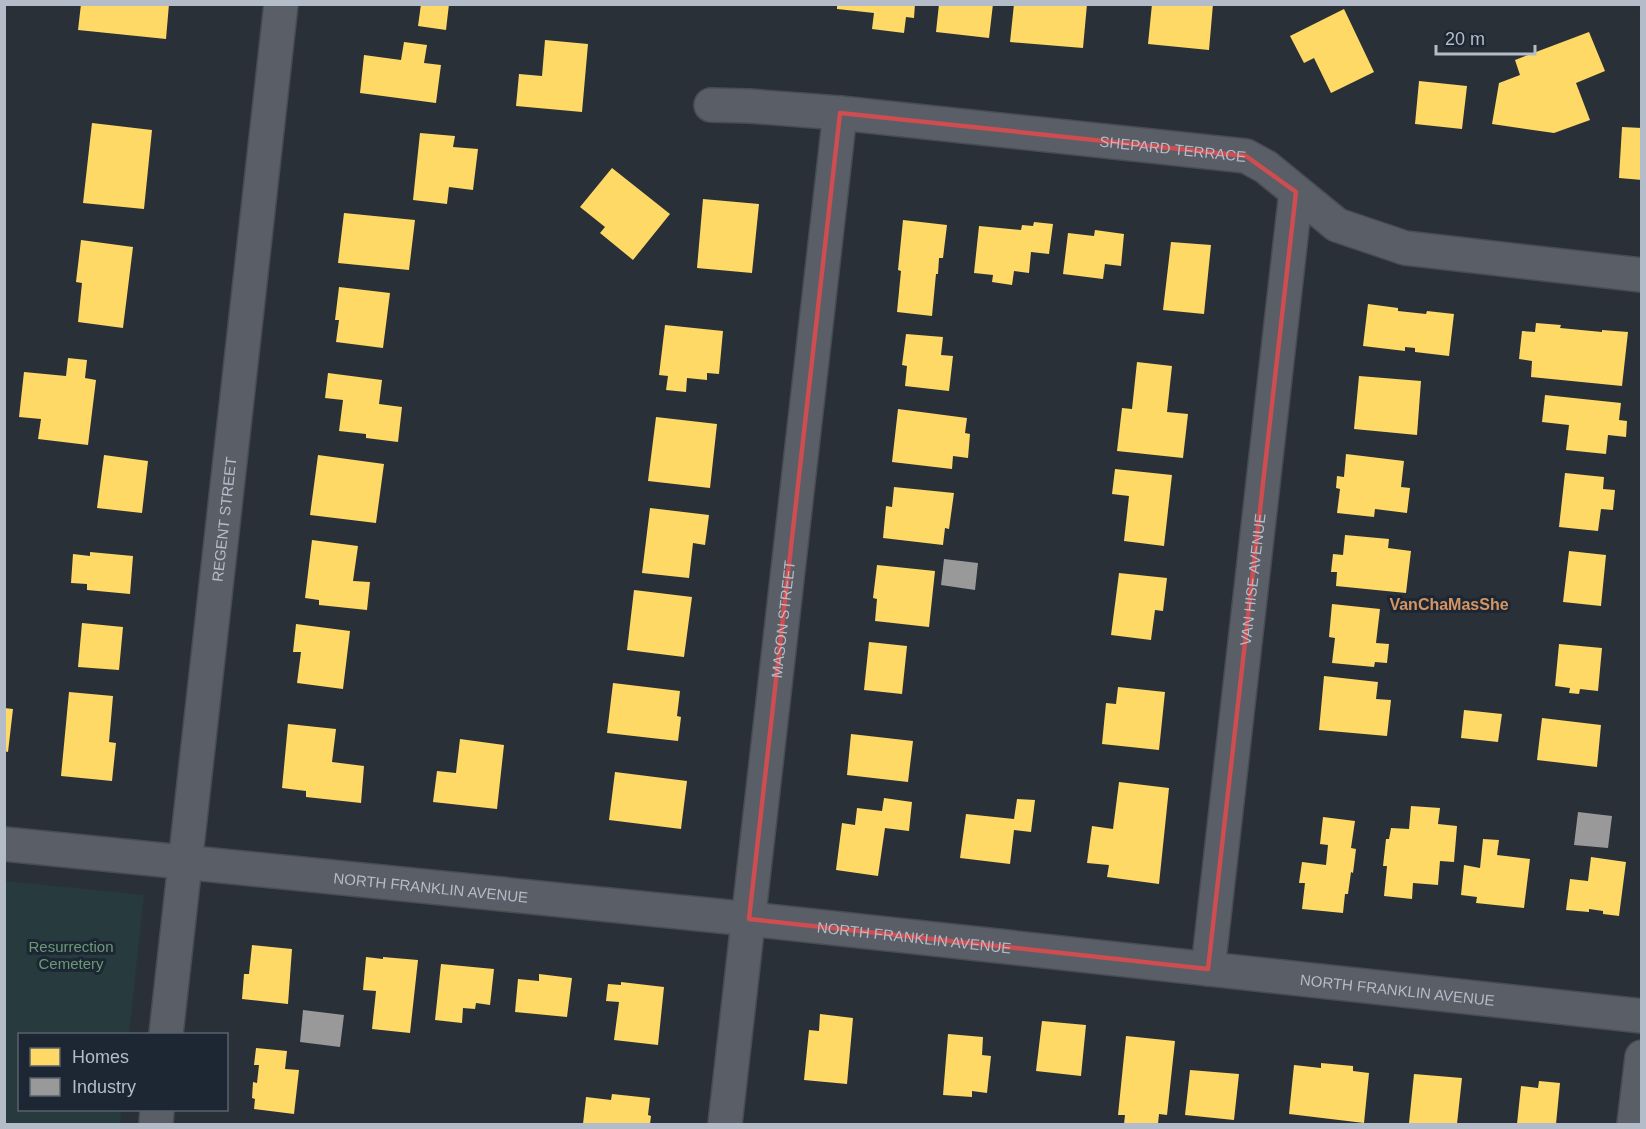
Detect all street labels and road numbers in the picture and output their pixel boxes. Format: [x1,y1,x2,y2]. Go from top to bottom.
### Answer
street label: SHEPARD TERRACE [1099,132,1247,164]
street label: REGENT STREET [208,456,239,583]
street label: VAN HISE AVENUE [1236,512,1268,647]
street label: MASON STREET [767,559,798,679]
street label: NORTH FRANKLIN AVENUE [333,869,529,905]
street label: NORTH FRANKLIN AVENUE [816,918,1012,956]
street label: NORTH FRANKLIN AVENUE [1299,970,1496,1008]

